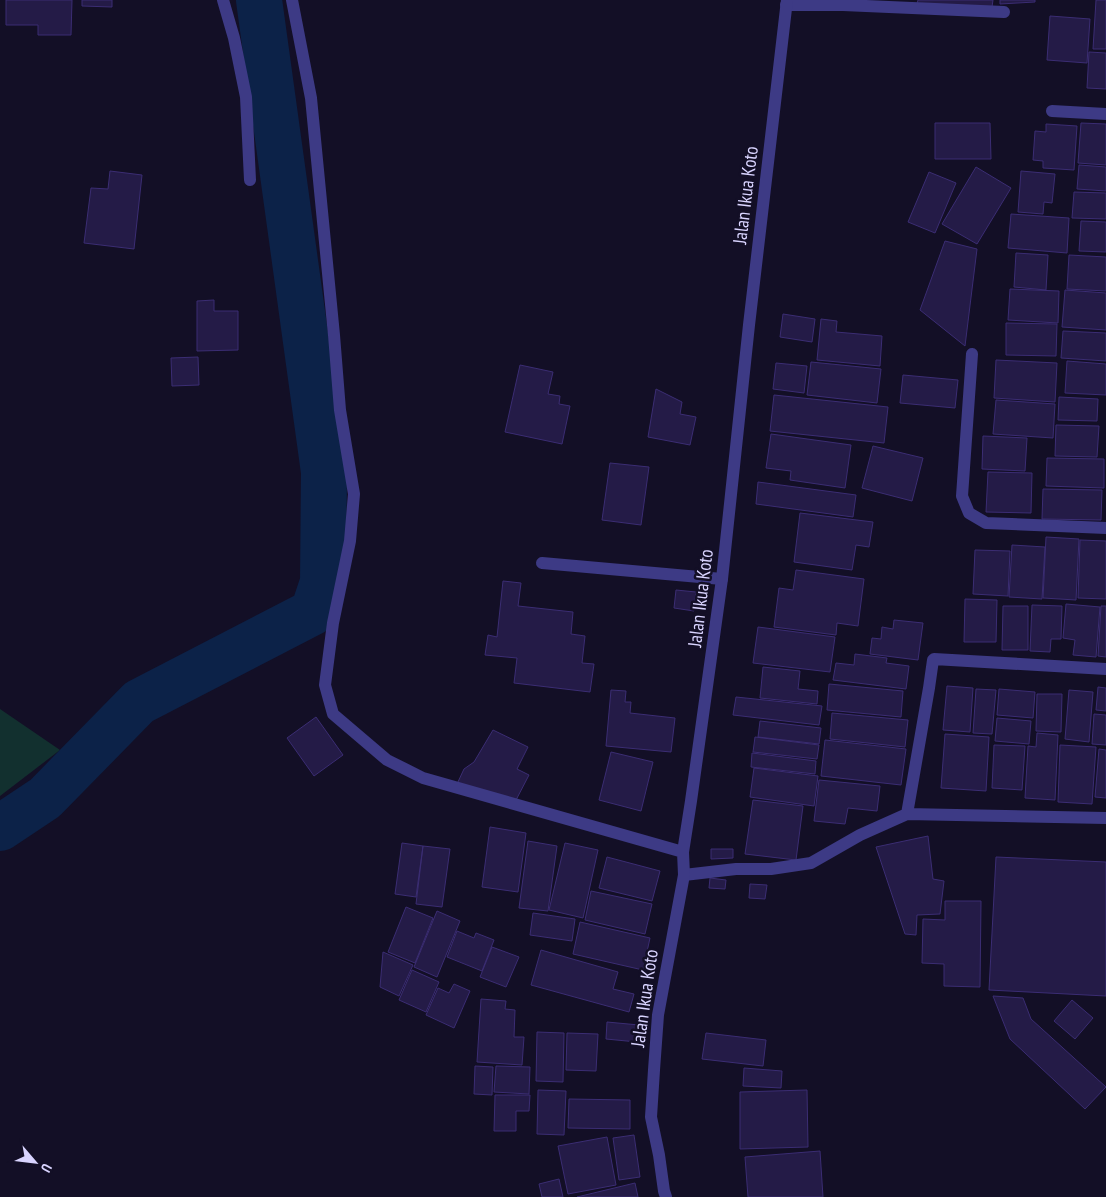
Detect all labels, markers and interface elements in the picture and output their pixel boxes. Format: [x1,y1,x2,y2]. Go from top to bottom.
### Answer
street label: Jalan Ikua Koto [727,145,763,246]
street label: Jalan Ikua Koto [682,548,718,649]
street label: Jalan Ikua Koto [625,948,663,1049]
north arrow [10,1137,60,1187]
text: U [37,1161,56,1176]

